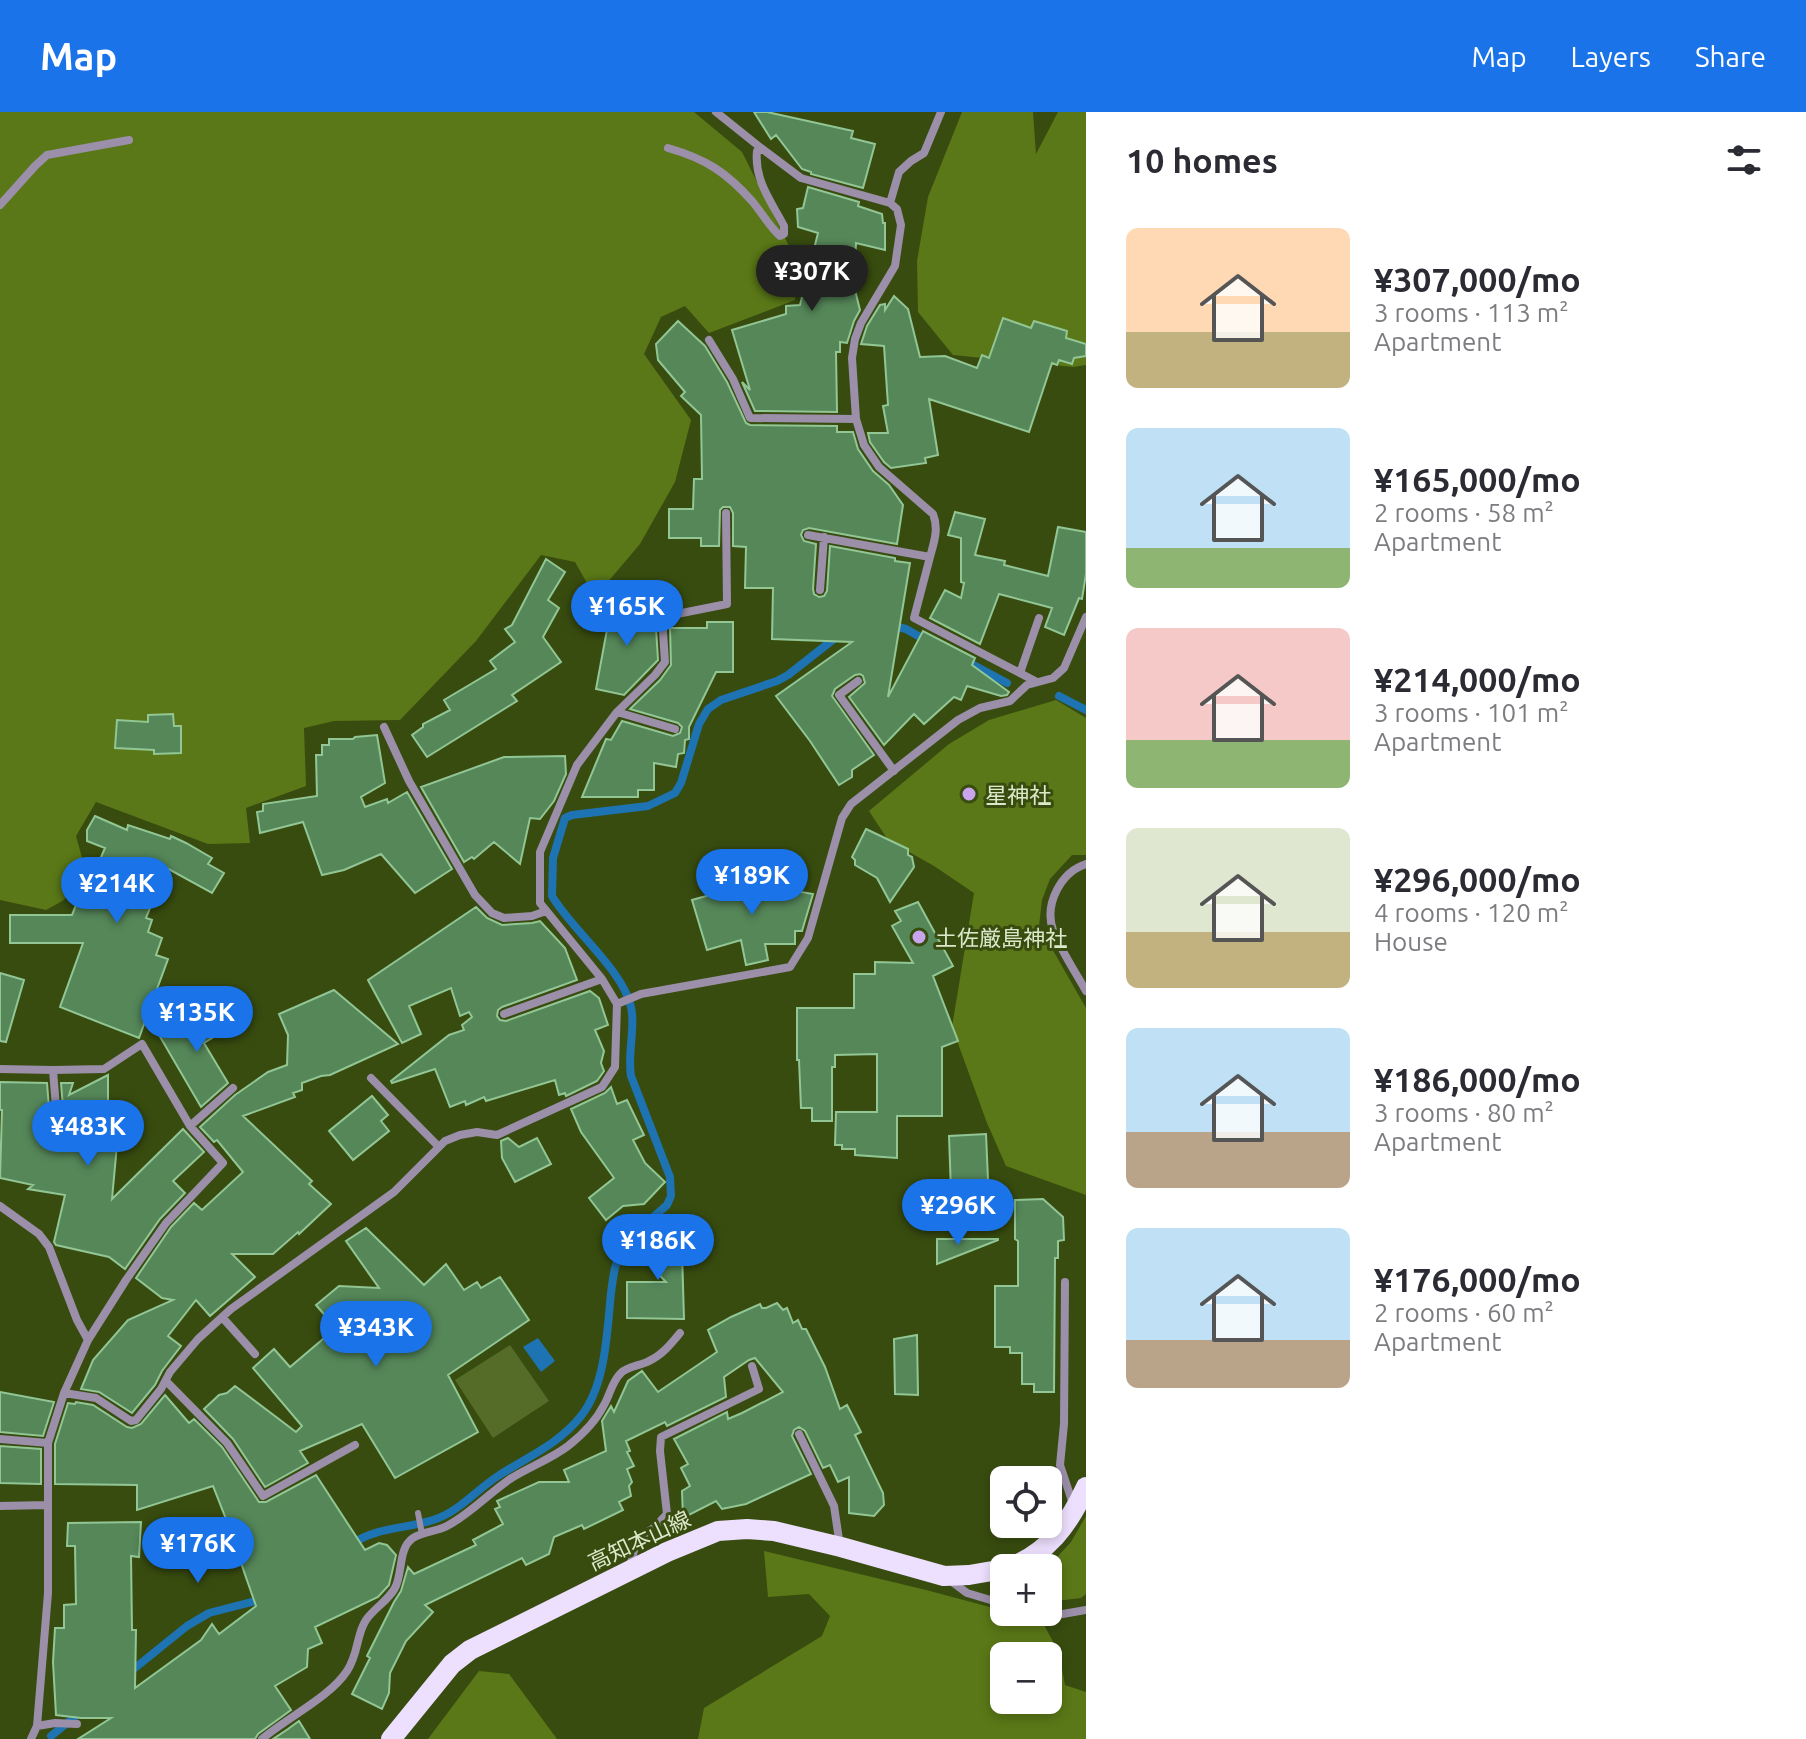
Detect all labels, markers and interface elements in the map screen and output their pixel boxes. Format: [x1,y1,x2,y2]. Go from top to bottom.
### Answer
text: Map [40,35,117,77]
text: Map [1471,41,1527,72]
text: Layers [1571,41,1651,72]
text: Share [1695,41,1766,72]
icon: filters [1722,138,1766,182]
text: 10 homes [1126,141,1278,179]
pin: ¥307K [756,245,868,313]
text: ¥307K [774,256,850,285]
icon: home [1190,260,1286,356]
text: ¥307,000/mo [1374,260,1581,298]
text: 3 rooms · 113 m² [1374,298,1569,327]
text: Apartment [1374,327,1501,356]
icon: home [1190,460,1286,556]
text: ¥165,000/mo [1374,460,1581,498]
text: 2 rooms · 58 m² [1374,498,1554,527]
text: Apartment [1374,527,1501,556]
pin: ¥165K [571,580,683,648]
text: ¥165K [589,591,665,620]
icon: home [1190,660,1286,756]
text: ¥214,000/mo [1374,660,1581,698]
text: 3 rooms · 101 m² [1374,698,1569,727]
text: Apartment [1374,727,1501,756]
place label: 星神社 [985,782,1051,807]
marker: 星神社 [960,785,978,803]
pin: ¥189K [696,849,808,917]
pin: ¥214K [61,857,173,925]
text: ¥189K [714,860,790,889]
icon: home [1190,860,1286,956]
text: ¥296,000/mo [1374,860,1581,898]
text: ¥214K [79,868,155,897]
text: 4 rooms · 120 m² [1374,898,1569,927]
place label: 土佐厳島神社 [935,925,1067,950]
text: House [1374,927,1448,956]
marker: 土佐厳島神社 [910,928,928,946]
pin: ¥135K [141,986,253,1054]
text: ¥135K [159,997,235,1026]
icon: home [1190,1060,1286,1156]
text: ¥186,000/mo [1374,1060,1581,1098]
text: 3 rooms · 80 m² [1374,1098,1554,1127]
pin: ¥483K [32,1100,144,1168]
text: ¥483K [50,1111,126,1140]
text: Apartment [1374,1127,1501,1156]
pin: ¥296K [902,1179,1014,1247]
text: ¥296K [920,1190,996,1219]
pin: ¥186K [602,1214,714,1282]
text: ¥186K [620,1225,696,1254]
icon: home [1190,1260,1286,1356]
text: ¥176,000/mo [1374,1260,1581,1298]
text: 2 rooms · 60 m² [1374,1298,1554,1327]
pin: ¥343K [320,1301,432,1369]
text: ¥343K [338,1312,414,1341]
text: Apartment [1374,1327,1501,1356]
map controls [990,1466,1062,1714]
button: locate [990,1466,1062,1538]
street label: 高知本山線 [584,1505,694,1575]
pin: ¥176K [142,1517,254,1585]
text: ¥176K [160,1528,236,1557]
button: + [990,1554,1062,1626]
button: − [990,1642,1062,1714]

